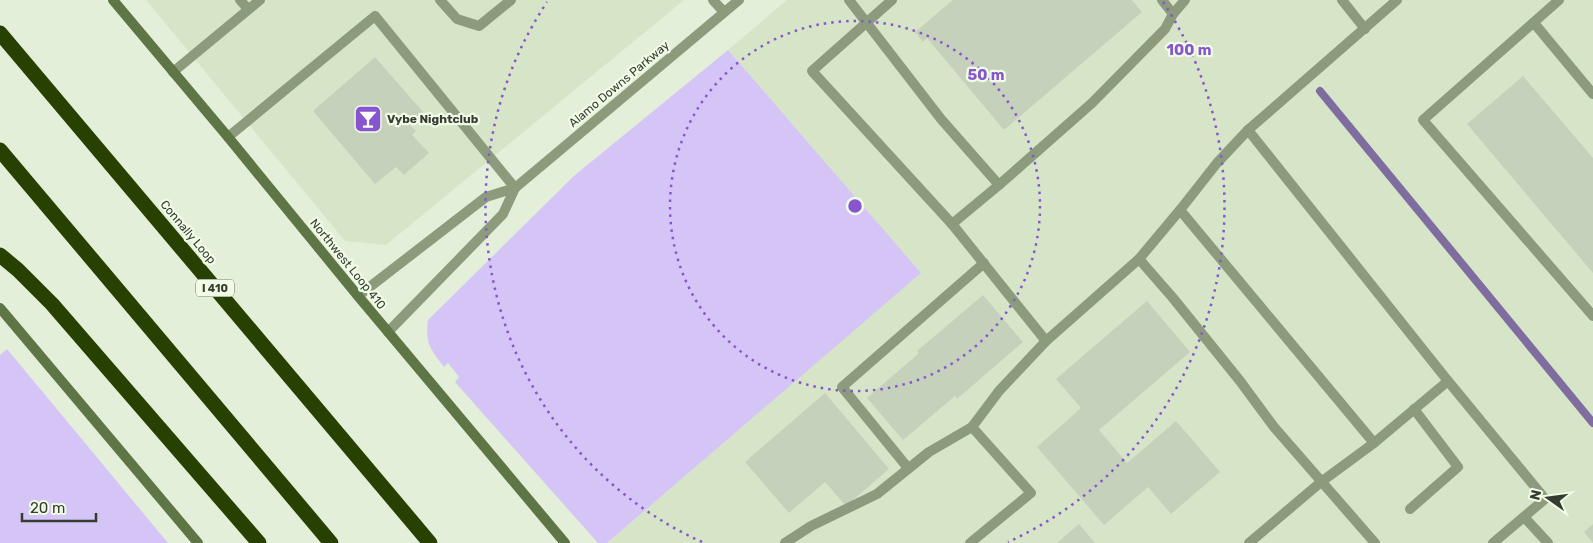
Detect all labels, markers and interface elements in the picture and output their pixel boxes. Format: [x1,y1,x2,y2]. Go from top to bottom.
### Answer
street label: Alamo Downs Parkway [566,38,672,130]
text: 100 m [1167,41,1211,59]
text: 50 m [968,66,1004,84]
bar icon: Vybe Nightclub [353,104,383,134]
place label: Vybe Nightclub [387,112,479,126]
street label: Connally Loop [157,197,219,267]
centre of rings [846,197,864,215]
street label: Northwest Loop 410 [307,216,389,312]
road number: I 410 [196,280,234,296]
north arrow [1523,473,1573,523]
text: N [1526,488,1545,502]
scale bar [22,490,96,522]
text: 20 m [30,499,65,517]

